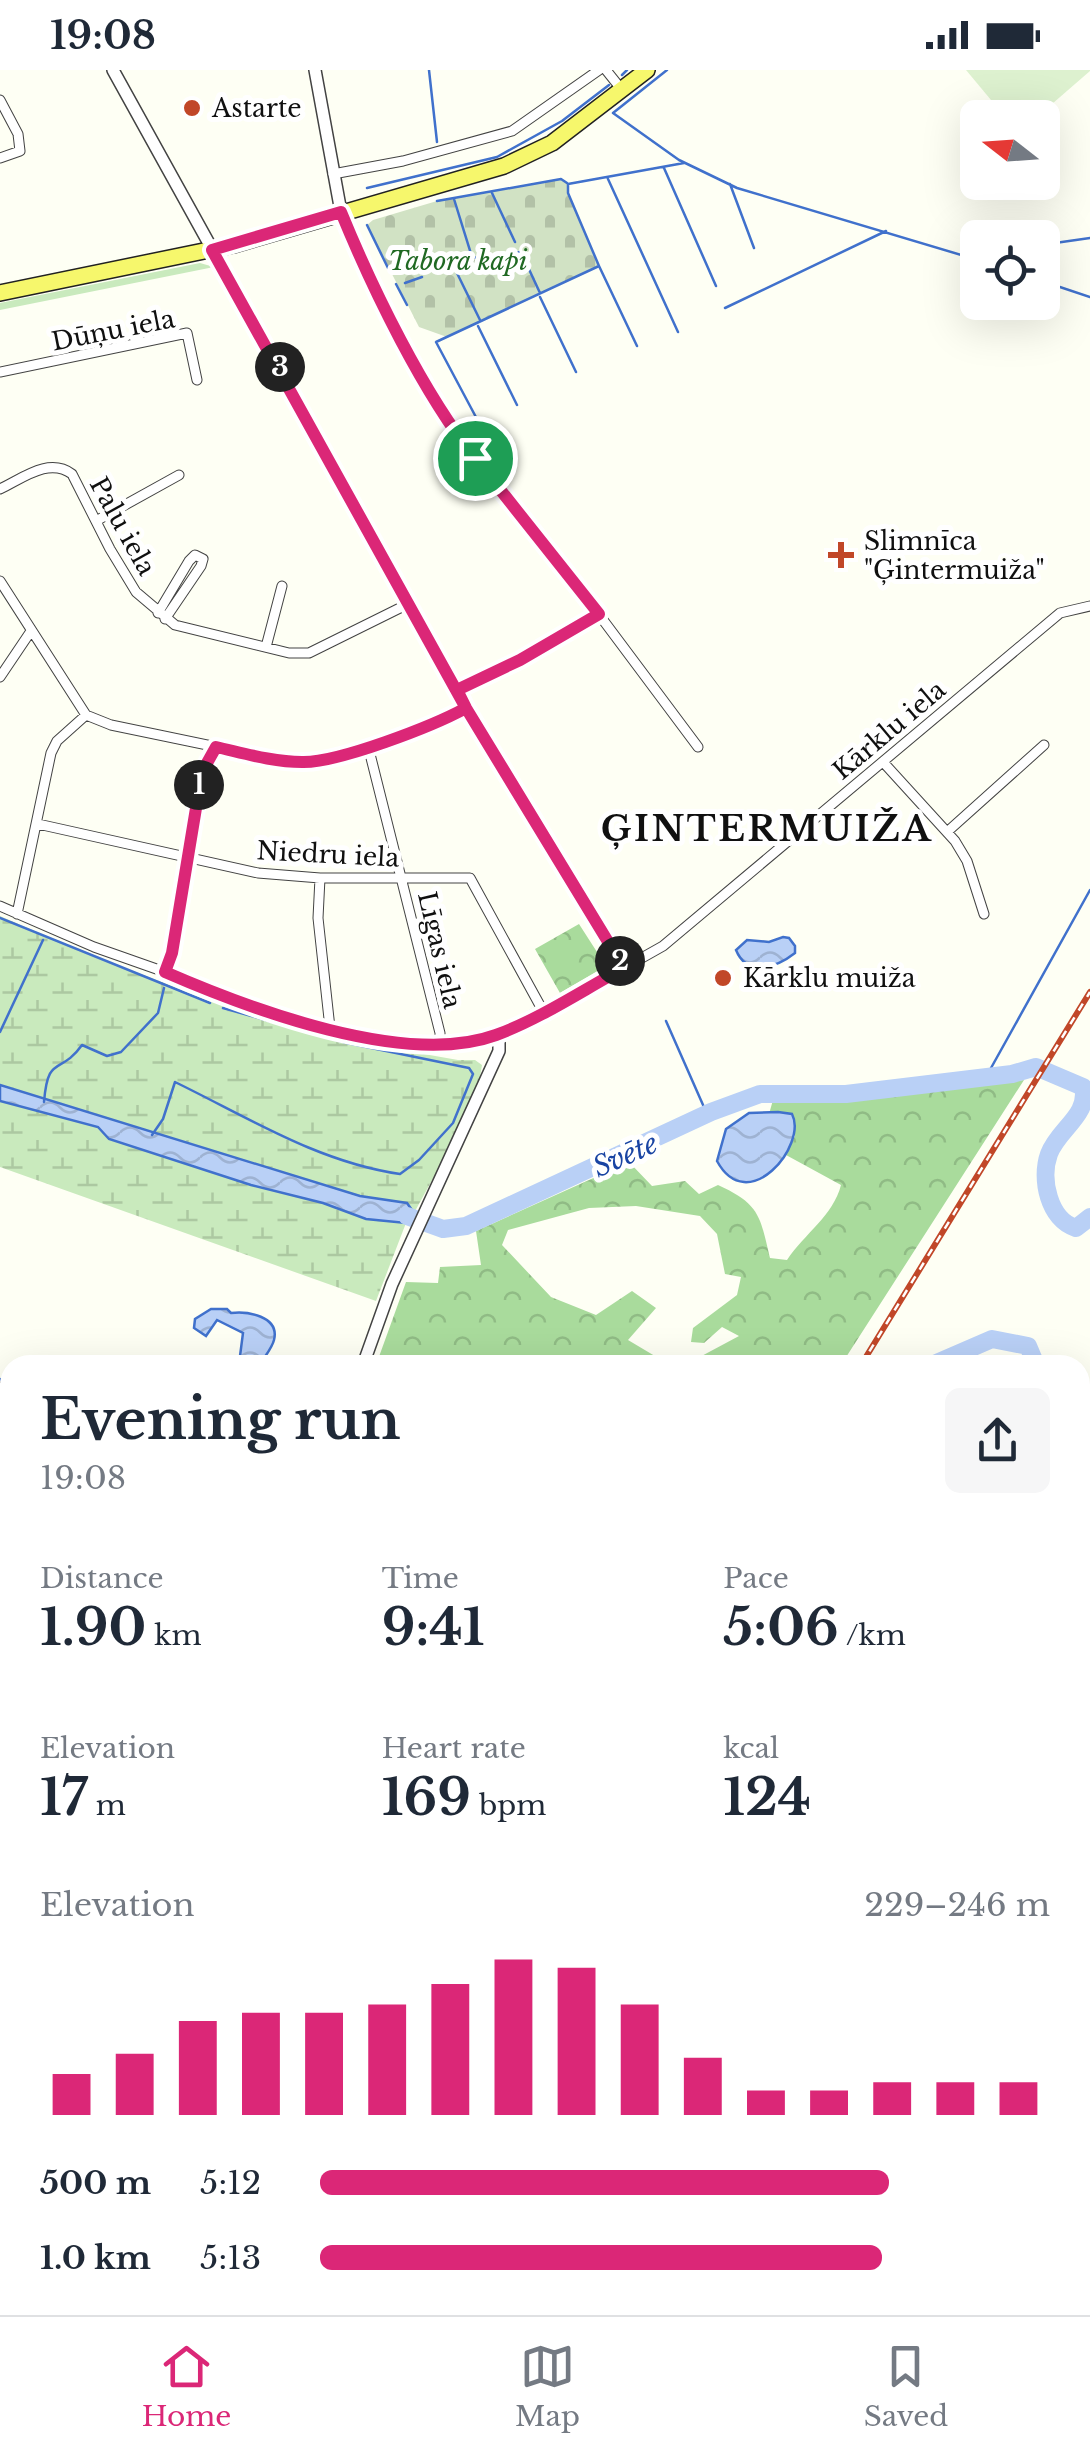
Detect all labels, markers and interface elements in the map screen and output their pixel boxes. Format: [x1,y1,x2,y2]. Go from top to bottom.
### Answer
text: 19:08 [50,12,156,59]
place label: Astarte [211,93,302,124]
marker: Astarte [181,97,203,119]
north arrow [960,100,1060,200]
map controls [960,100,1060,320]
button: locate [960,220,1060,320]
park label: Tabora kapi [389,246,528,277]
street label: Dūņu iela [49,303,177,358]
pin: 3 [255,342,305,392]
text: 3 [271,349,289,384]
pin [433,416,518,501]
icon: arrive [448,431,503,486]
street label: Palu iela [83,472,162,581]
place label: Slimnīca "Ģintermuiža" [864,526,1045,586]
marker: Slimnīca "Ģintermuiža" [828,542,854,568]
street label: Kārklu iela [827,674,952,786]
pin: 1 [174,760,224,810]
text: 1 [193,767,205,802]
district label: ĢINTERMUIŽA [601,807,933,850]
street label: Niedru iela [256,835,400,874]
street label: Līgas iela [411,889,468,1012]
pin: 2 [595,936,645,986]
text: 2 [611,943,629,978]
place label: Kārklu muiža [743,963,916,994]
marker: Kārklu muiža [712,967,734,989]
water label: Svēte [587,1126,663,1185]
text: Evening run [40,1386,400,1454]
button: share [945,1388,1050,1493]
text: 19:08 [40,1458,126,1498]
text: Distance [40,1561,163,1596]
text: Time [382,1561,459,1596]
text: Pace [723,1561,789,1596]
text: 1.90 [40,1596,146,1659]
text: 9:41 [382,1596,485,1659]
text: 5:06 [723,1596,839,1659]
text: km [146,1618,202,1653]
text: /km [839,1618,906,1653]
text: Elevation [40,1731,175,1766]
text: Heart rate [382,1731,526,1766]
text: kcal [723,1731,779,1766]
text: 17 [40,1766,88,1829]
text: 169 [382,1766,471,1829]
text: 124 [723,1766,811,1829]
text: m [88,1788,126,1823]
text: bpm [471,1788,546,1823]
text: Elevation [40,1885,194,1925]
text: 229–246 m [864,1885,1050,1925]
text: 500 m [40,2163,151,2203]
text: 5:12 [200,2163,261,2203]
text: 1.0 km [40,2238,151,2278]
text: 5:13 [200,2238,261,2278]
tab: Home [142,2339,231,2434]
tab: Map [515,2339,580,2434]
tab: Saved [864,2339,948,2434]

